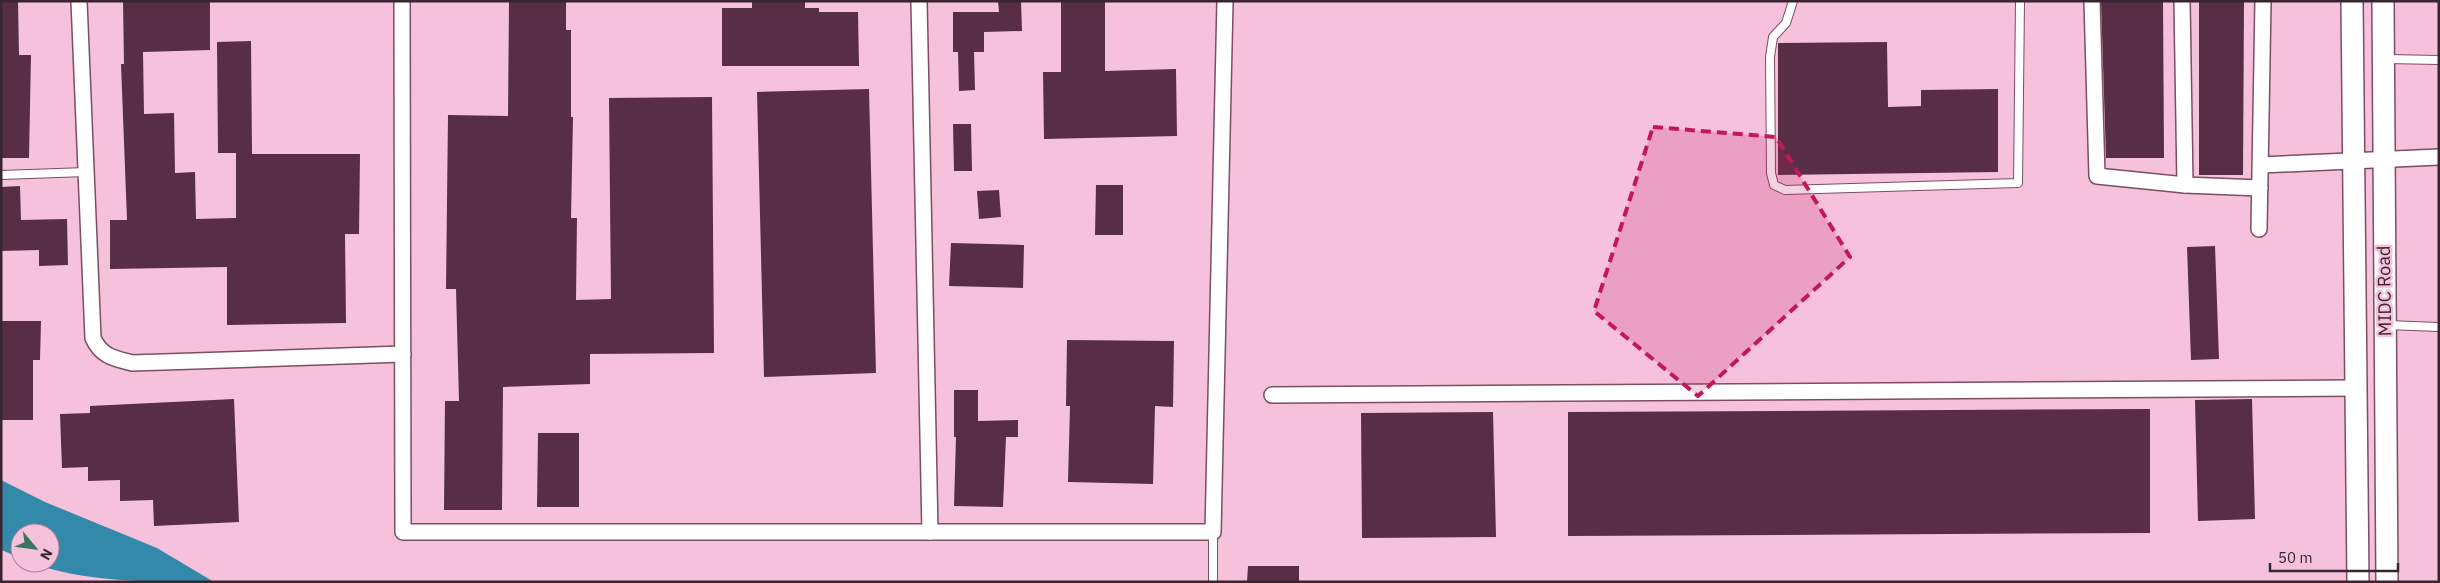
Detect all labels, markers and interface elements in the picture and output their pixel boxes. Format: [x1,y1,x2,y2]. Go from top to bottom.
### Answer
street label: MIDC Road [2372,245,2396,337]
north arrow [10,523,60,573]
scale bar [2270,540,2398,572]
text: N [36,546,57,563]
text: 50 m [2278,548,2313,567]

